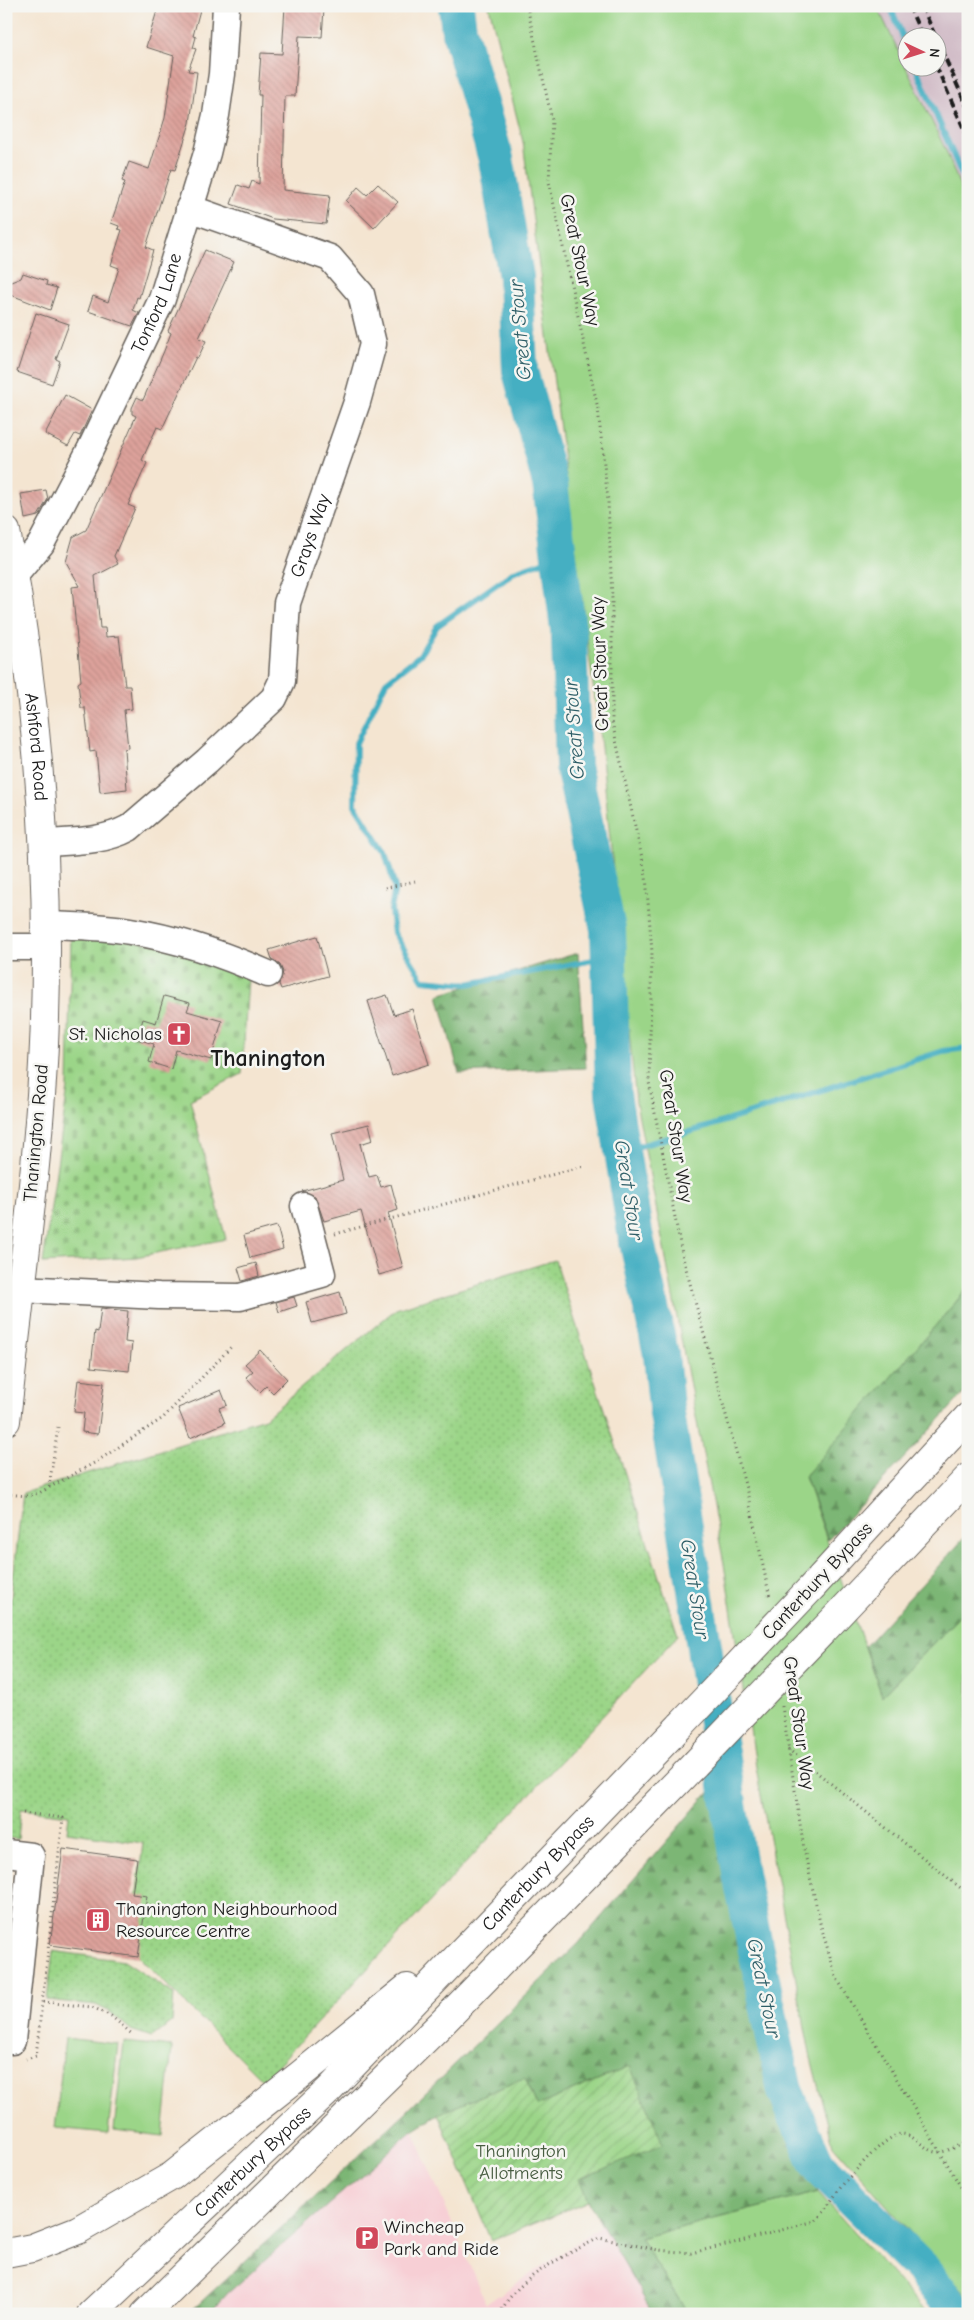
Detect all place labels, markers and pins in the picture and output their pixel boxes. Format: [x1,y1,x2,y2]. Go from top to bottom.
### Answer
church icon: St. Nicholas [166,1021,192,1047]
place label: St. Nicholas [69,1023,162,1045]
place label: Thanington Neighbourhood Resource Centre [116,1898,338,1942]
building icon: Thanington Neighbourhood Resource Centre [85,1907,111,1933]
place label: Wincheap Park and Ride [384,2216,499,2260]
parking icon: Wincheap Park and Ride [354,2225,380,2251]

